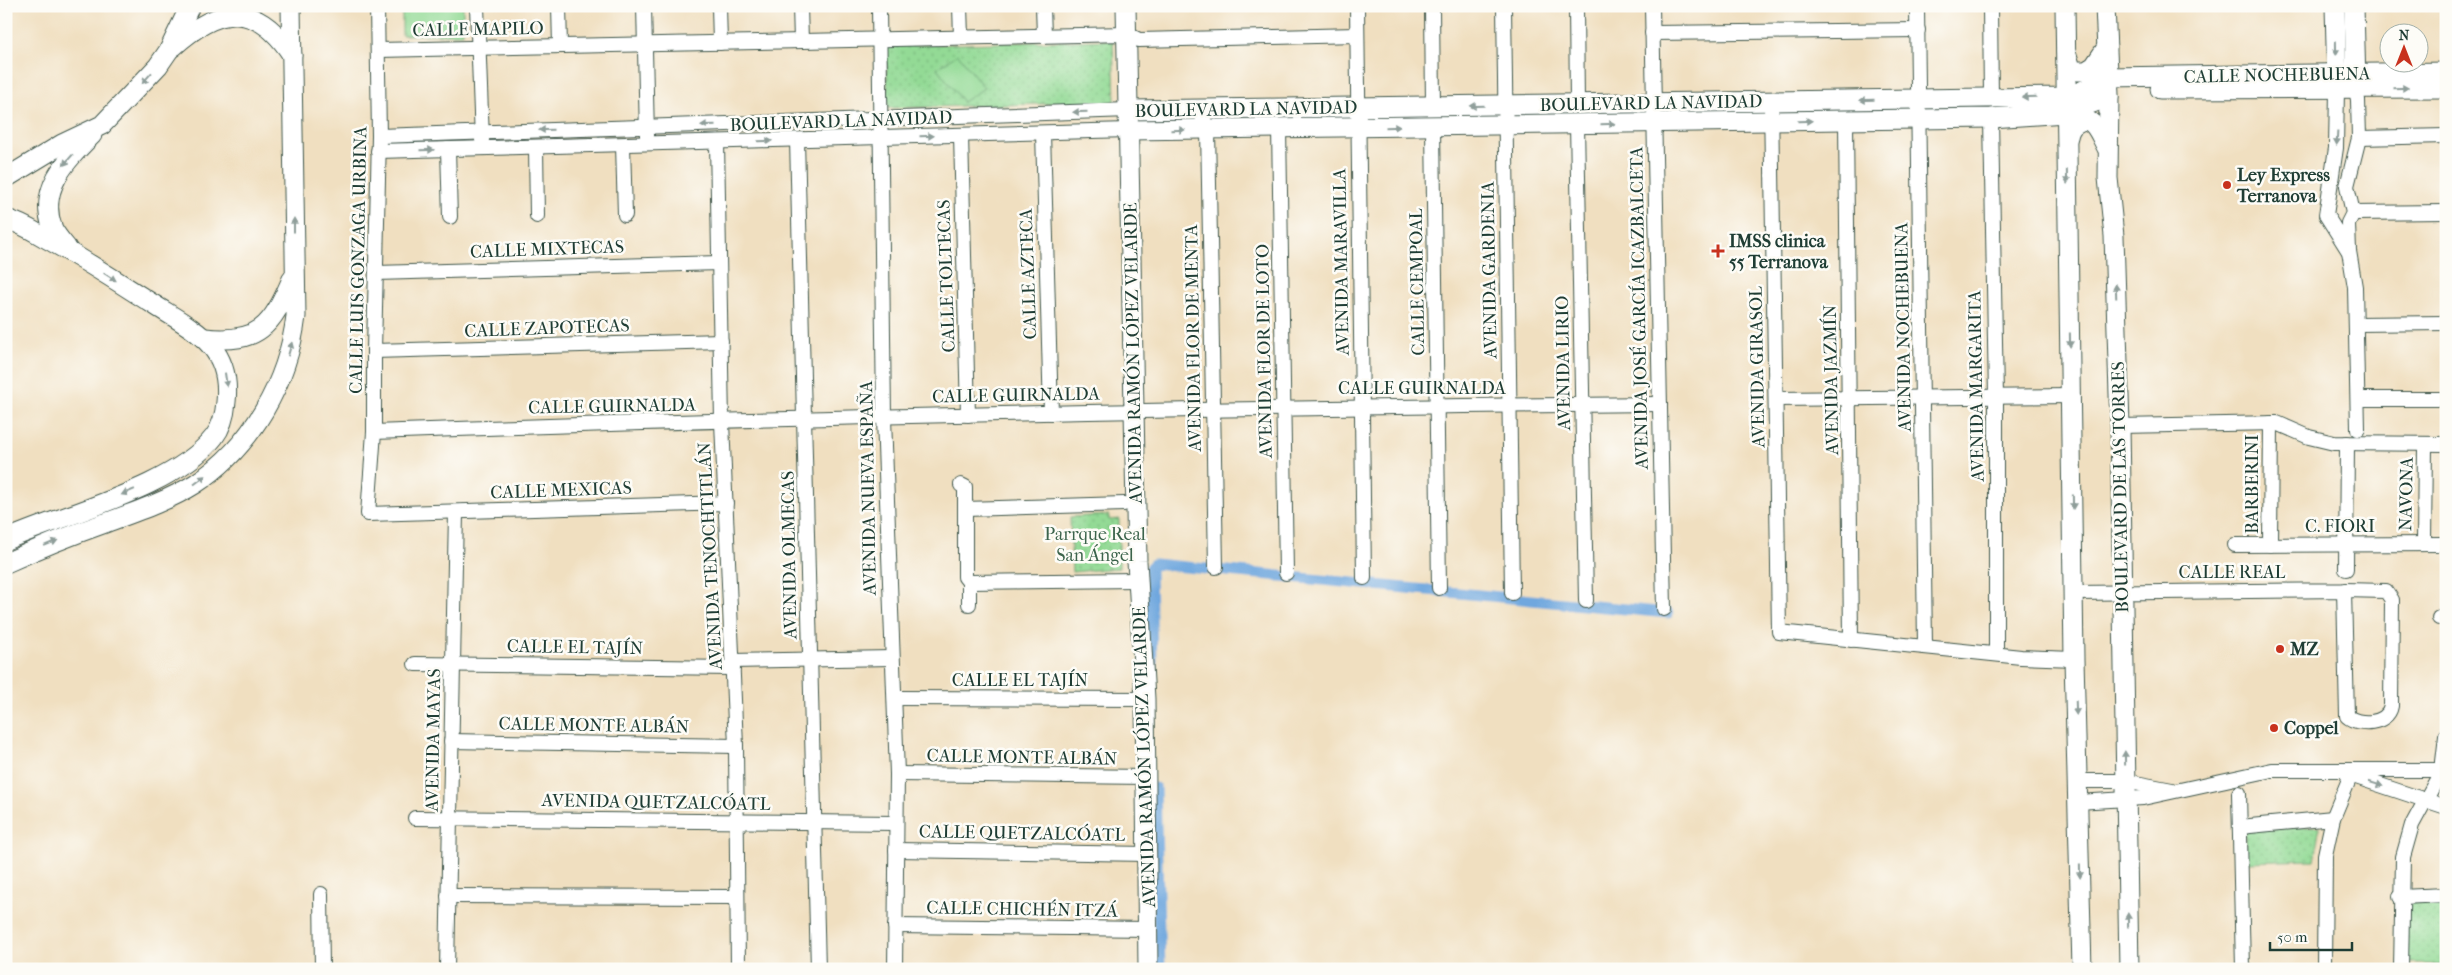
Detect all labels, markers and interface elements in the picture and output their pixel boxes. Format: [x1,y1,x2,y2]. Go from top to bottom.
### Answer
street label: CALLE MAPILO [412,18,544,41]
north arrow [2380,22,2430,72]
text: N [2399,27,2410,44]
one-way arrow [2332,40,2340,56]
street label: CALLE NOCHEBUENA [2183,63,2371,88]
one-way arrow [142,71,153,84]
one-way arrow [2393,84,2409,92]
street label: BOULEVARD LA NAVIDAD [1540,91,1762,116]
one-way arrow [2021,94,2037,102]
one-way arrow [1858,96,1874,104]
street label: BOULEVARD LA NAVIDAD [1135,97,1357,122]
one-way arrow [1468,102,1484,110]
street label: BOULEVARD LA NAVIDAD [729,107,953,136]
one-way arrow [1072,108,1088,116]
one-way arrow [1798,117,1814,125]
one-way arrow [1600,120,1616,128]
one-way arrow [700,122,716,130]
one-way arrow [1385,123,1401,131]
street label: CALLE LUIS GONZAGA URBINA [346,126,371,394]
one-way arrow [537,126,553,134]
one-way arrow [1170,126,1186,134]
one-way arrow [2333,130,2341,146]
one-way arrow [919,132,935,140]
one-way arrow [757,136,773,144]
one-way arrow [419,146,435,154]
street label: AVENIDA JOSÉ GARCÍA ICAZBALCETA [1625,146,1653,471]
one-way arrow [62,153,74,165]
place label: Ley Express Terranova [2236,165,2330,207]
street label: AVENIDA MARAVILLA [1329,168,1354,357]
one-way arrow [2063,170,2071,186]
marker: Ley Express Terranova [2221,179,2233,191]
street label: AVENIDA GARDENIA [1477,181,1502,360]
street label: CALLE TOLTECAS [933,199,960,353]
street label: AVENIDA RAMÓN LÓPEZ VELARDE [1118,202,1147,505]
street label: CALLE AZTECA [1016,208,1041,340]
street label: CALLE CEMPOAL [1406,208,1429,356]
one-way arrow [290,216,298,232]
street label: AVENIDA NOCHEBUENA [1891,222,1916,433]
street label: AVENIDA FLOR DE MENTA [1181,224,1206,453]
place label: IMSS clinica 55 Terranova [1729,231,1828,273]
street label: CALLE MIXTECAS [470,236,624,263]
street label: AVENIDA FLOR DE LOTO [1252,244,1277,459]
marker: IMSS clinica 55 Terranova [1711,244,1725,258]
one-way arrow [103,272,116,282]
one-way arrow [2112,283,2120,299]
street label: AVENIDA GIRASOL [1746,286,1769,449]
street label: AVENIDA MARGARITA [1964,290,1989,483]
street label: AVENIDA LIRIO [1552,295,1575,432]
street label: AVENIDA JAZMÍN [1819,304,1843,456]
street label: CALLE ZAPOTECAS [464,315,630,342]
one-way arrow [2066,332,2074,348]
one-way arrow [287,341,295,356]
street label: BOULEVARD DE LAS TORRES [2108,361,2133,613]
one-way arrow [223,373,231,389]
street label: CALLE GUIRNALDA [1338,378,1506,399]
street label: AVENIDA NUEVA ESPAÑA [855,380,881,597]
street label: CALLE GUIRNALDA [932,384,1100,407]
street label: CALLE GUIRNALDA [528,395,696,418]
street label: BARBERINI [2242,434,2263,534]
street label: AVENIDA TENOCHTITLÁN [693,441,727,671]
street label: NAVONA [2395,456,2418,531]
street label: AVENIDA OLMECAS [778,471,801,640]
one-way arrow [193,474,206,485]
street label: CALLE MEXICAS [490,478,632,503]
one-way arrow [121,488,136,496]
one-way arrow [2069,495,2077,511]
street label: C. FIORI [2305,516,2375,537]
park label: Parrque Real San Ángel [1044,524,1146,566]
one-way arrow [44,539,59,547]
street label: CALLE REAL [2179,562,2286,583]
street label: AVENIDA RAMÓN LÓPEZ VELARDE [1127,606,1160,909]
street label: CALLE EL TAJÍN [507,635,644,659]
place label: MZ [2289,639,2319,660]
marker: MZ [2274,643,2286,655]
street label: AVENIDA MAYAS [422,668,445,813]
street label: CALLE EL TAJÍN [952,669,1089,691]
one-way arrow [2072,700,2080,716]
street label: CALLE MONTE ALBÁN [498,712,690,738]
place label: Coppel [2284,718,2340,739]
marker: Coppel [2268,722,2280,734]
street label: CALLE MONTE ALBÁN [926,744,1118,770]
one-way arrow [2120,749,2128,765]
one-way arrow [2369,780,2384,788]
street label: AVENIDA QUETZALCÓATL [540,788,771,815]
street label: CALLE QUETZALCÓATL [919,819,1125,846]
one-way arrow [2076,863,2084,879]
street label: CALLE CHICHÉN ITZÁ [926,896,1118,922]
one-way arrow [2124,912,2132,928]
scale bar [2270,920,2352,952]
text: 50 m [2277,928,2308,946]

